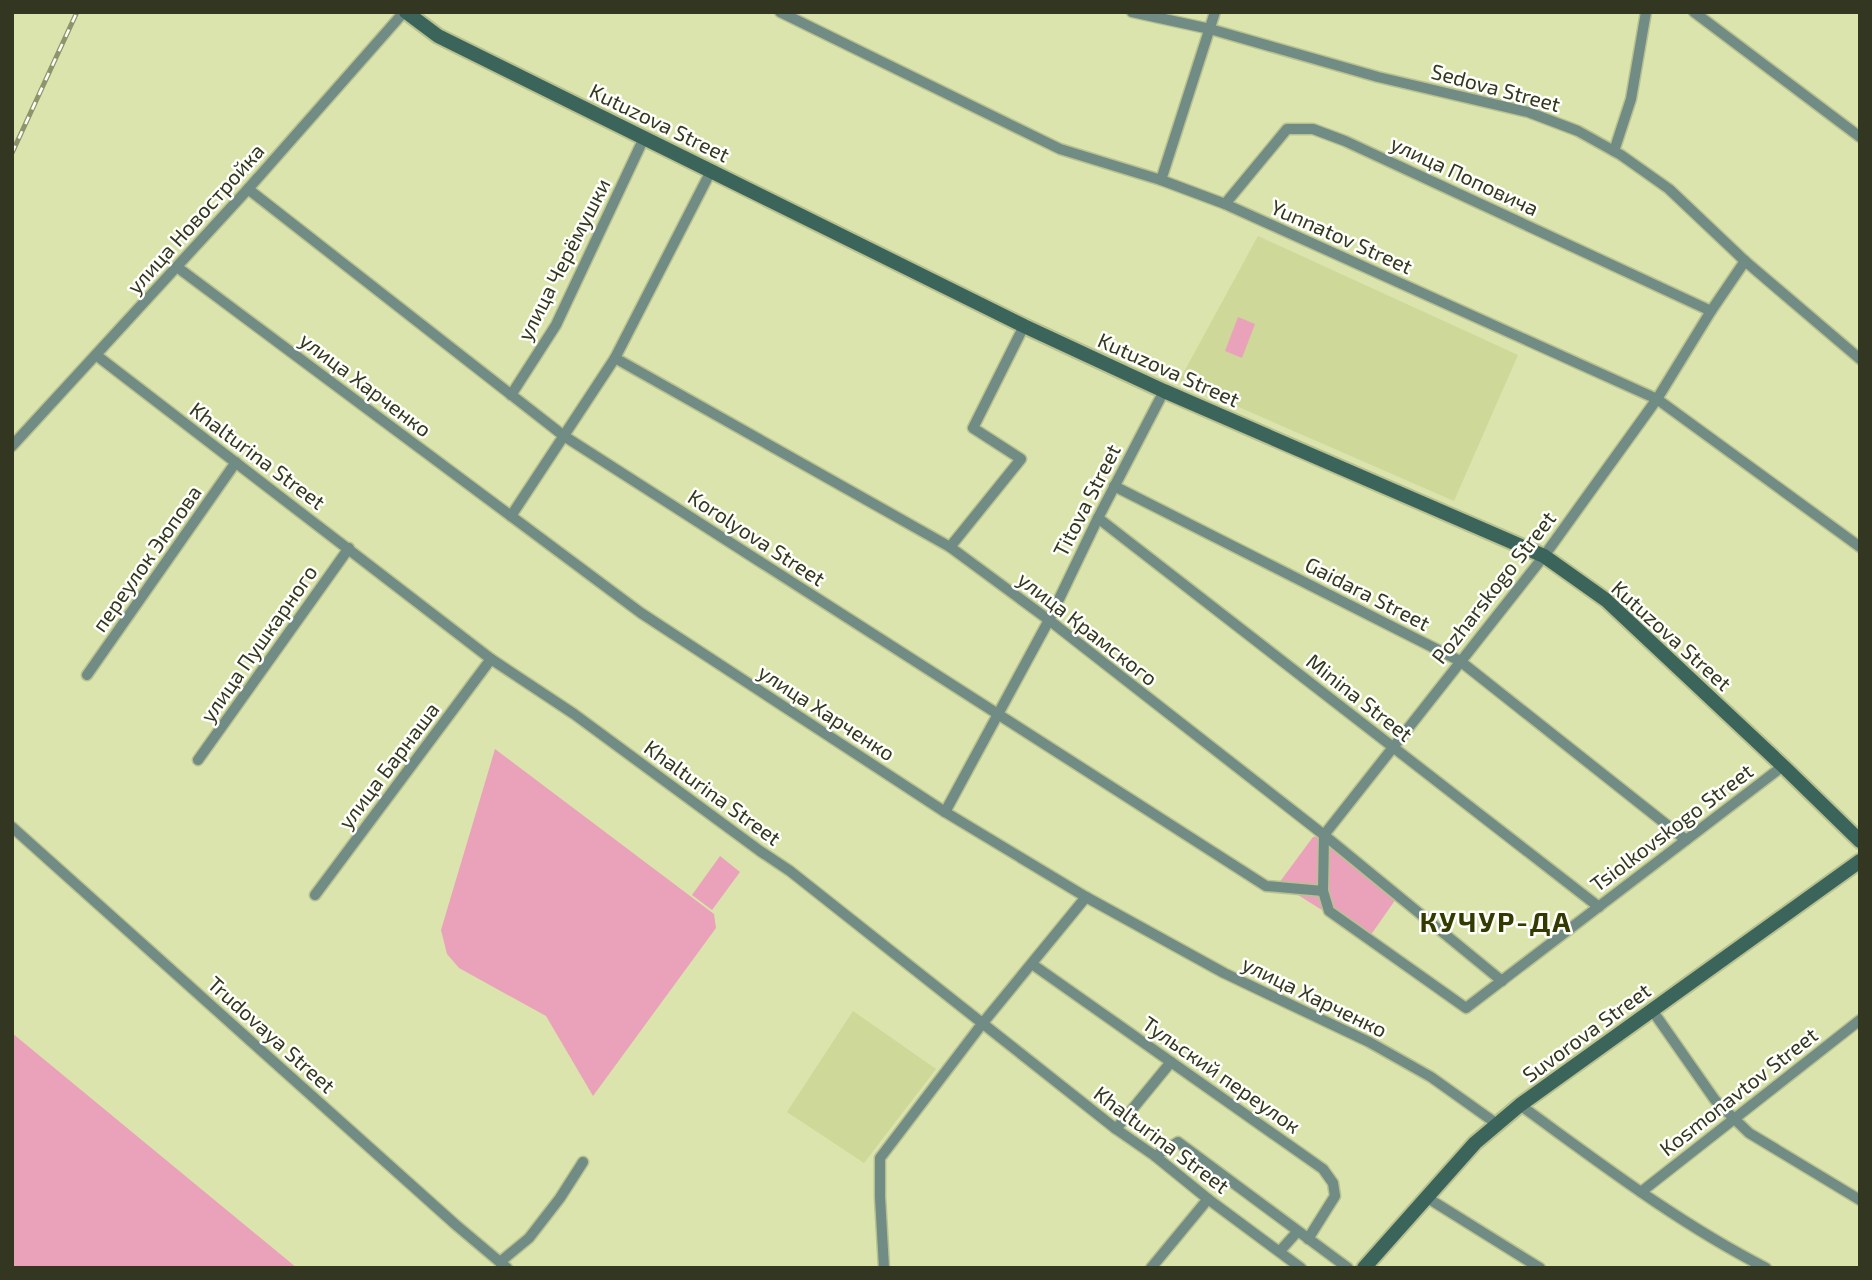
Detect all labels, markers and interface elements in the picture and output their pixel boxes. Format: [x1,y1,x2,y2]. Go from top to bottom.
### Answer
street label: Sedova Street [1429,58,1563,116]
street label: Kutuzova Street [586,77,734,167]
street label: улица Поповича [1387,130,1543,221]
street label: улица Новостройка [121,138,270,299]
street label: улица Черёмушки [511,174,616,345]
street label: Yunnatov Street [1267,194,1417,278]
street label: улица Харченко [295,326,437,442]
street label: Kutuzova Street [1094,327,1244,411]
street label: Khalturina Street [186,396,330,514]
street label: Titova Street [1047,440,1125,560]
street label: переулок Эюпова [86,480,207,637]
street label: Korolyova Street [684,483,830,591]
street label: Pozharskogo Street [1426,506,1560,668]
street label: Gaidara Street [1302,551,1434,635]
street label: улица Пушкарного [194,560,322,727]
street label: улица Крамского [1013,566,1163,691]
street label: Kutuzova Street [1607,575,1737,695]
street label: Minina Street [1302,648,1418,746]
street label: улица Харченко [753,659,900,766]
street label: улица Барнаша [332,697,445,834]
street label: Khalturina Street [640,734,786,850]
street label: Tsiolkovskogo Street [1585,758,1757,896]
district label: КУЧУР-ДА [1419,904,1573,938]
street label: улица Харченко [1238,950,1391,1043]
street label: Trudovaya Street [203,970,341,1098]
street label: Suvorova Street [1517,977,1655,1087]
street label: Тульский переулок [1138,1010,1306,1139]
street label: Kosmonavtov Street [1654,1022,1822,1160]
street label: Khalturina Street [1090,1080,1234,1198]

